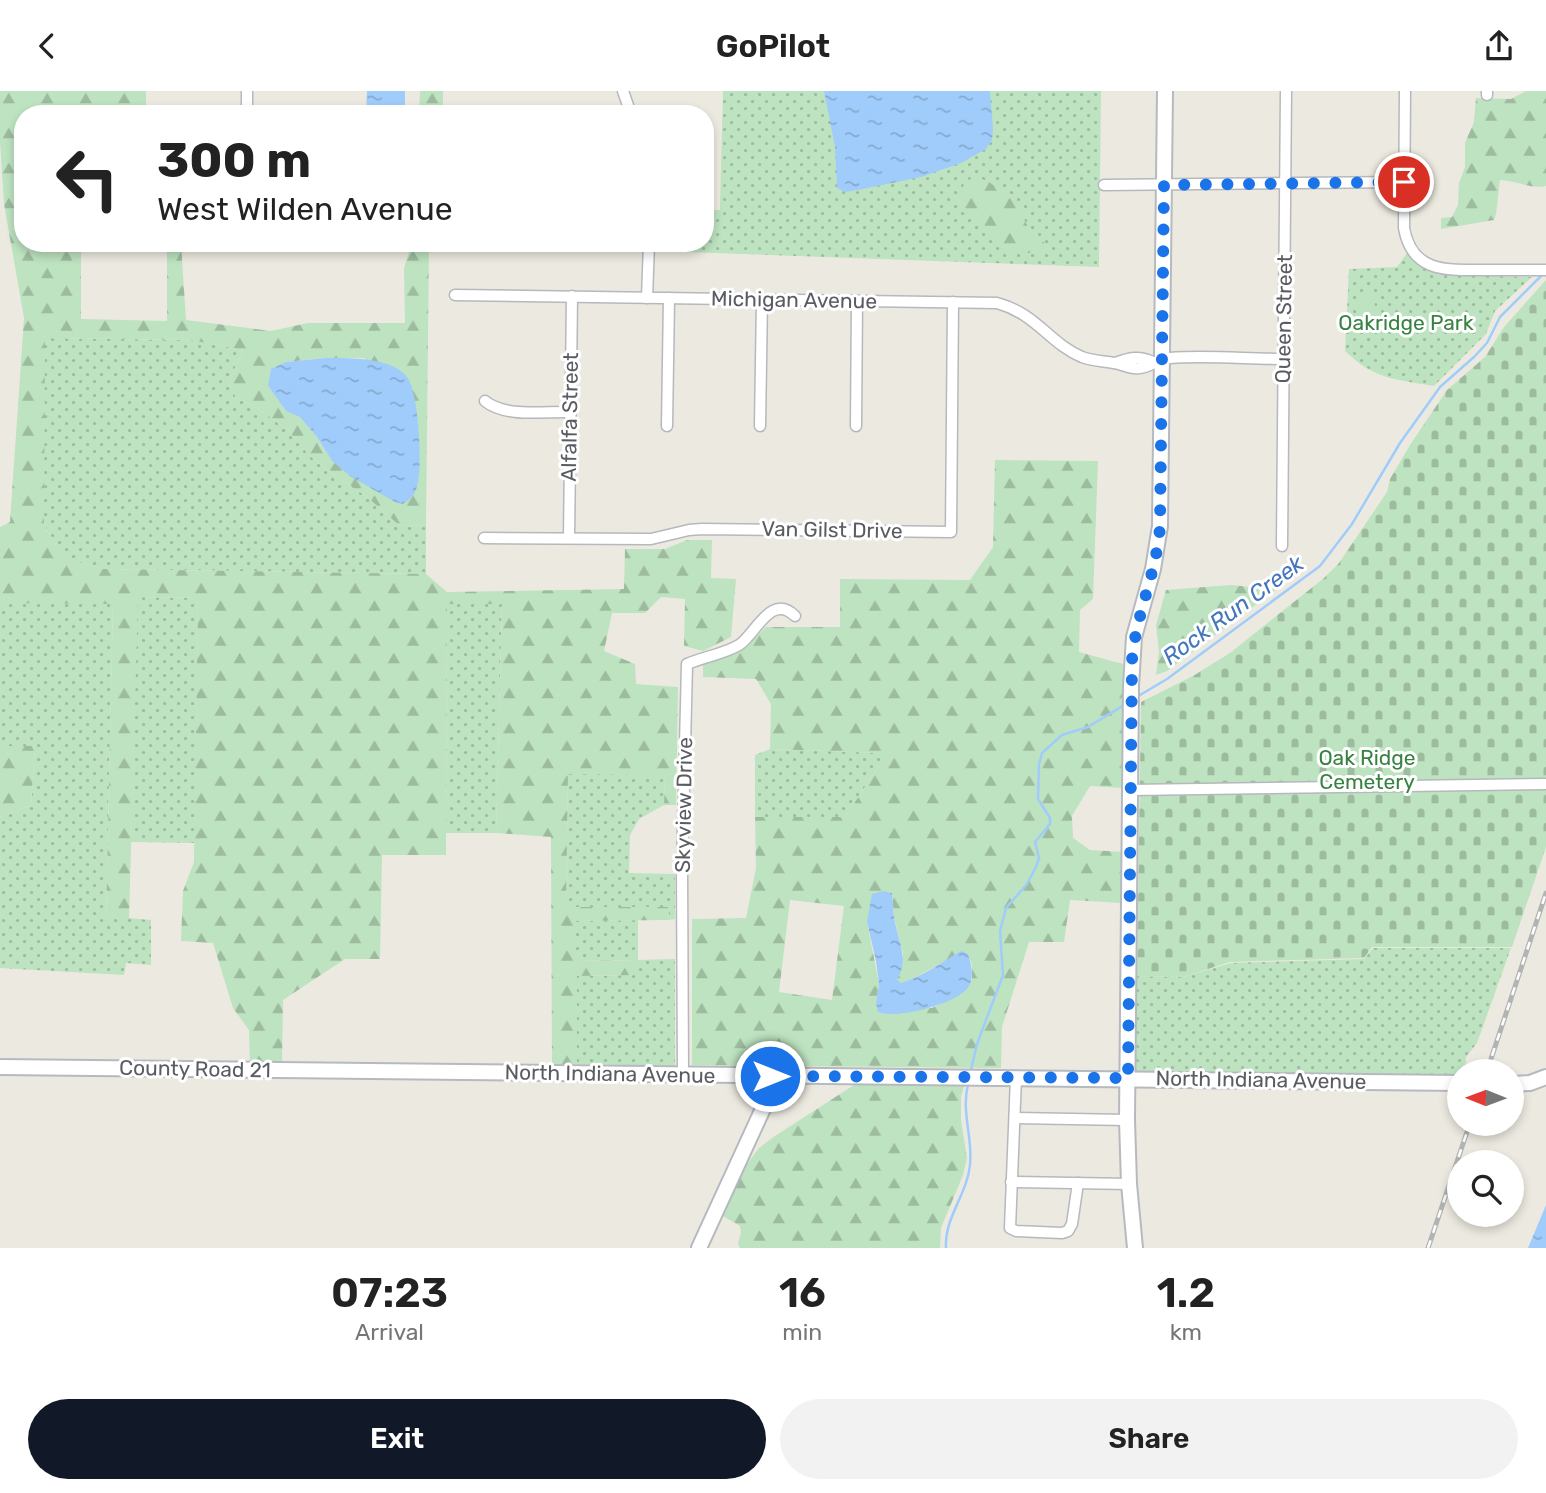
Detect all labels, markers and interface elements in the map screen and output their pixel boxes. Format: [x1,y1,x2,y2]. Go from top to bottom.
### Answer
icon: back [28,27,66,65]
text: GoPilot [716,27,830,65]
icon: share [1480,27,1518,65]
text: 300 m [157,131,311,189]
icon: left [42,133,133,224]
pin [1374,152,1434,212]
icon: arrive [1385,163,1423,201]
text: West Wilden Avenue [157,190,453,228]
street label: Queen Street [1270,254,1297,384]
street label: Michigan Avenue [711,286,877,313]
park label: Oakridge Park [1338,310,1474,335]
street label: Alfalfa Street [556,352,583,482]
street label: Van Gilst Drive [761,516,903,543]
water label: Rock Run Creek [1157,549,1310,671]
street label: Skyview Drive [670,737,697,873]
park label: Oak Ridge Cemetery [1318,745,1416,794]
position arrow [733,1039,807,1113]
street label: County Road 21 [119,1055,271,1082]
street label: North Indiana Avenue [504,1059,716,1088]
north arrow [1447,1059,1524,1136]
map controls [1447,1059,1524,1227]
street label: North Indiana Avenue [1155,1065,1367,1094]
button: search [1447,1150,1524,1227]
text: 07:23 [331,1268,448,1318]
text: 16 [779,1268,826,1318]
text: 1.2 [1157,1268,1215,1318]
text: Arrival [355,1318,424,1346]
text: min [782,1318,822,1346]
text: km [1170,1318,1202,1346]
button: Exit [28,1399,766,1479]
button: Share [780,1399,1518,1479]

